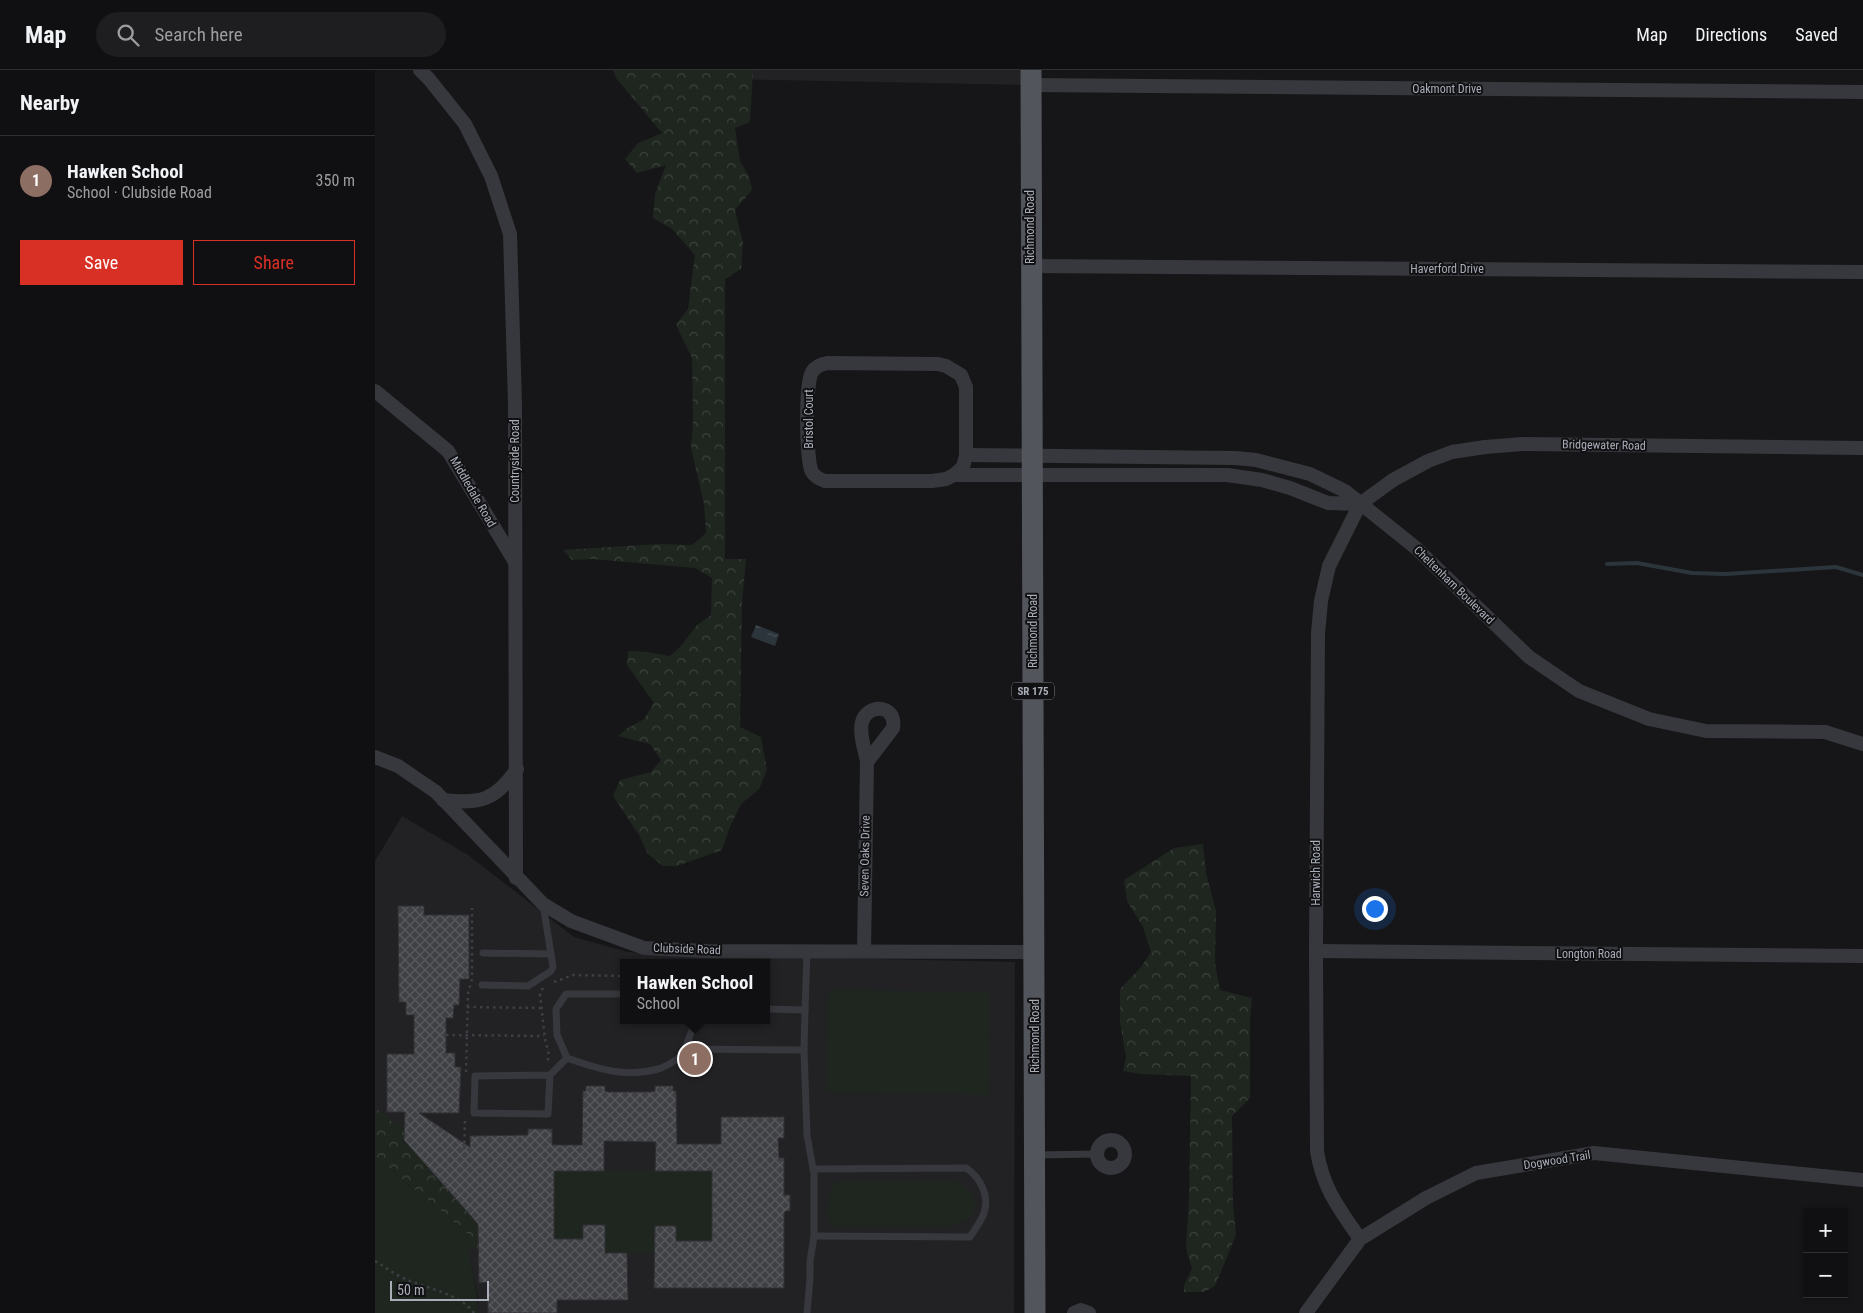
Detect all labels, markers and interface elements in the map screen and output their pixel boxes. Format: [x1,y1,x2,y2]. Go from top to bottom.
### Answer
search box [96,12,446,57]
text: Map [25,21,66,49]
icon: search [114,21,142,49]
text: Search here [154,23,243,46]
text: Map [1636,24,1667,45]
text: Directions [1695,24,1767,45]
text: Saved [1795,24,1838,45]
street label: Oakmont Drive [1412,82,1482,96]
text: Nearby [20,91,79,115]
text: Hawken School [67,160,183,183]
text: 1 [32,171,40,190]
text: 350 m [316,171,355,190]
text: School · Clubside Road [67,183,212,202]
street label: Richmond Road [1023,190,1037,264]
button: Save [20,240,183,285]
button: Share [193,240,355,285]
street label: Haverford Drive [1410,262,1484,276]
street label: Bristol Court [802,389,816,449]
street label: Countryside Road [508,419,522,503]
street label: Bridgewater Road [1562,437,1646,453]
street label: Middledale Road [447,454,499,530]
street label: Cheltenham Boulevard [1411,543,1497,627]
street label: Richmond Road [1026,594,1040,668]
road number: SR 175 [1012,682,1054,700]
street label: Seven Oaks Drive [857,815,873,897]
street label: Harwich Road [1309,840,1323,906]
your location [1362,896,1388,922]
street label: Clubside Road [653,941,721,957]
street label: Longton Road [1556,947,1622,961]
popup [620,959,770,1024]
text: Hawken School [637,971,753,994]
text: School [637,994,680,1013]
street label: Richmond Road [1028,999,1042,1073]
pin: 1 [679,1040,711,1078]
street label: Dogwood Trail [1523,1148,1591,1172]
map controls [1803,1208,1848,1298]
button: + [1803,1208,1848,1253]
button: − [1803,1253,1848,1298]
scale bar [390,1278,489,1301]
text: 50 m [397,1282,425,1298]

